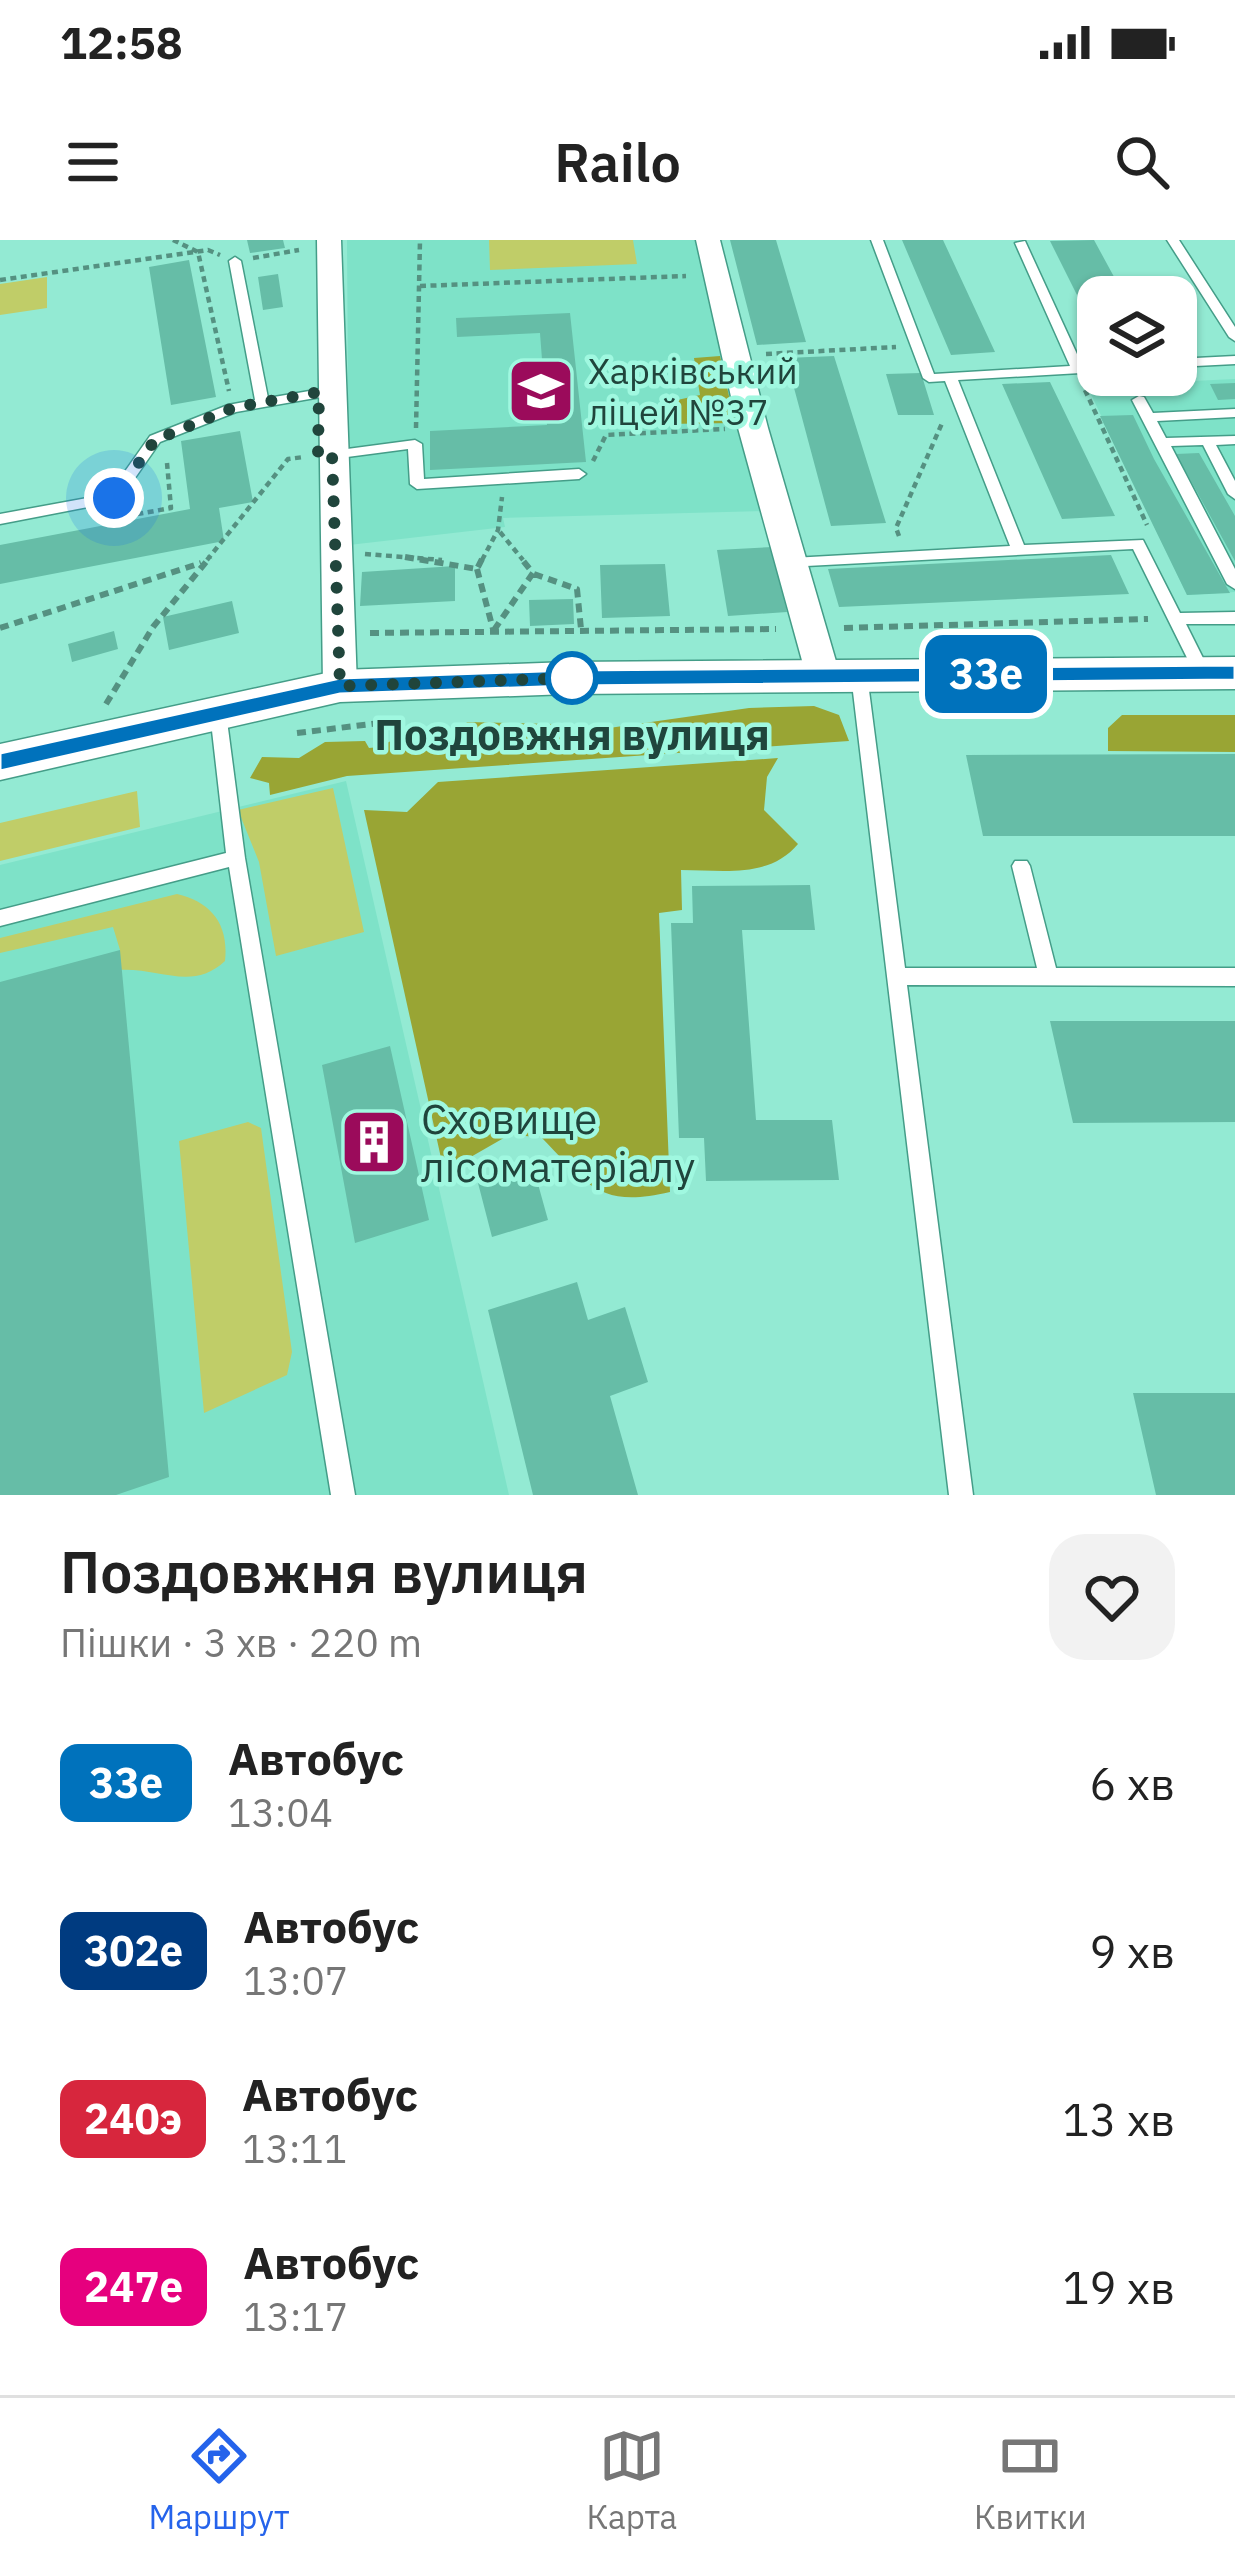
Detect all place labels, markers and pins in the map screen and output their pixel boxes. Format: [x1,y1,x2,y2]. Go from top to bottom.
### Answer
place label: Харківський ліцей №37 [588,347,798,435]
school or university icon: Харківський ліцей №37 [506,356,576,426]
marker: Поздовжня вулиця [547,653,597,703]
place label: Поздовжня вулиця [374,707,770,762]
place label: Сховище лісоматеріалу [421,1091,695,1194]
building icon: Сховище лісоматеріалу [339,1107,409,1177]

